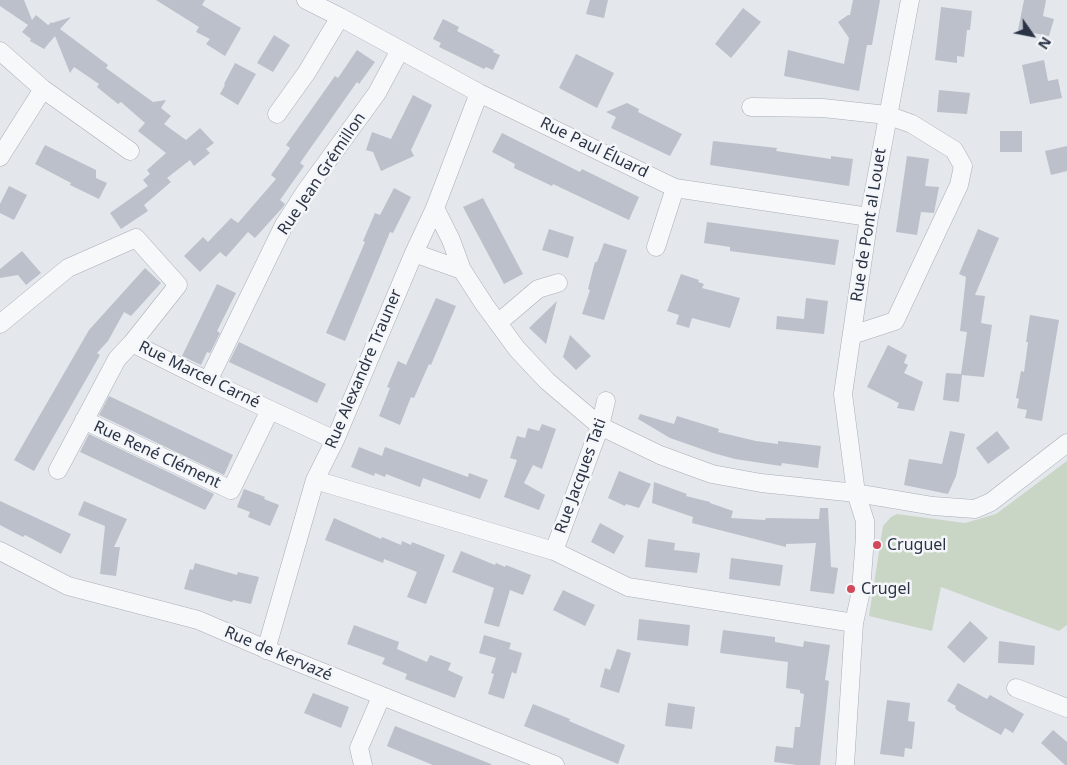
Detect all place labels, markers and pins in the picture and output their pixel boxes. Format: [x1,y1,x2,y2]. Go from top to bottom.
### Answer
place label: Cruguel [887,535,946,555]
marker: Cruguel [871,539,883,551]
place label: Crugel [861,579,911,599]
marker: Crugel [845,583,857,595]

